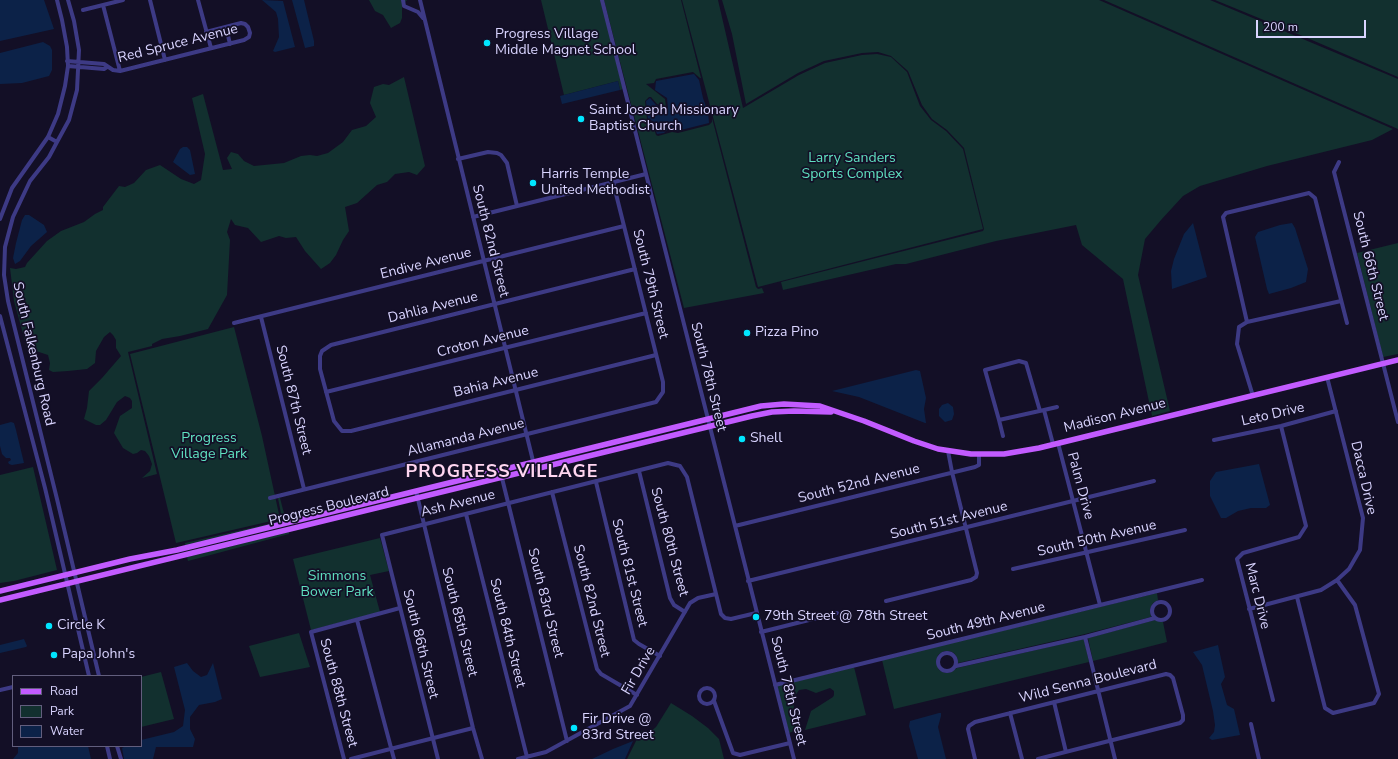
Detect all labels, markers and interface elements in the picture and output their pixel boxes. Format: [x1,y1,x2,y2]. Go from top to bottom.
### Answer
scale bar [1258,12,1368,38]
text: 200 m [1263,19,1298,35]
street label: Red Spruce Avenue [116,21,240,67]
place label: Progress Village Middle Magnet School [495,27,636,60]
marker: Progress Village Middle Magnet School [482,38,492,48]
place label: Saint Joseph Missionary Baptist Church [589,103,739,136]
marker: Saint Joseph Missionary Baptist Church [576,114,586,124]
park label: Larry Sanders Sports Complex [802,151,902,184]
place label: Harris Temple United Methodist [541,167,649,200]
marker: Harris Temple United Methodist [528,178,538,188]
street label: South 82nd Street [468,183,512,299]
street label: South 66th Street [1348,210,1392,322]
street label: South 79th Street [628,228,672,340]
street label: Endive Avenue [379,245,473,283]
street label: South Falkenburg Road [8,280,58,428]
street label: Dahlia Avenue [386,289,480,327]
street label: South 78th Street [686,321,730,433]
street label: Croton Avenue [435,322,531,362]
place label: Pizza Pino [755,325,819,341]
marker: Pizza Pino [742,328,752,338]
street label: South 87th Street [271,344,315,456]
street label: Bahia Avenue [452,364,540,402]
street label: Madison Avenue [1062,395,1168,437]
street label: Leto Drive [1240,400,1306,430]
street label: Allamanda Avenue [406,415,526,461]
park label: Progress Village Park [171,431,247,464]
place label: Shell [750,431,782,447]
marker: Shell [737,434,747,444]
street label: Dacca Drive [1346,440,1380,516]
street label: Palm Drive [1063,451,1097,521]
street label: South 52nd Avenue [796,461,922,507]
district label: PROGRESS VILLAGE [406,462,598,484]
street label: Progress Boulevard [267,484,391,530]
street label: South 80th Street [646,486,692,598]
street label: Ash Avenue [419,487,497,521]
street label: South 51st Avenue [889,498,1009,544]
street label: South 81st Street [607,517,651,629]
street label: South 50th Avenue [1036,517,1158,561]
street label: South 82nd Street [569,543,613,659]
street label: South 83rd Street [523,546,567,660]
street label: Marc Drive [1241,561,1273,631]
street label: South 85th Street [437,566,481,678]
park label: Simmons Bower Park [301,569,373,602]
street label: South 84th Street [485,577,529,689]
street label: South 86th Street [398,588,442,700]
street label: South 49th Avenue [925,599,1047,645]
place label: 79th Street @ 78th Street [764,609,927,625]
marker: 79th Street @ 78th Street [751,612,761,622]
place label: Circle K [57,618,105,634]
marker: Circle K [44,621,54,631]
street label: South 78th Street [766,635,810,747]
street label: South 88th Street [315,637,361,749]
street label: Fir Drive [619,644,659,698]
place label: Papa John's [62,647,135,663]
marker: Papa John's [49,650,59,660]
street label: Wild Senna Boulevard [1017,657,1159,707]
legend [12,675,142,747]
text: Road [50,683,78,699]
text: Park [50,703,74,719]
place label: Fir Drive @ 83rd Street [582,712,654,744]
text: Water [50,723,84,739]
marker: Fir Drive @ 83rd Street [569,723,579,733]

